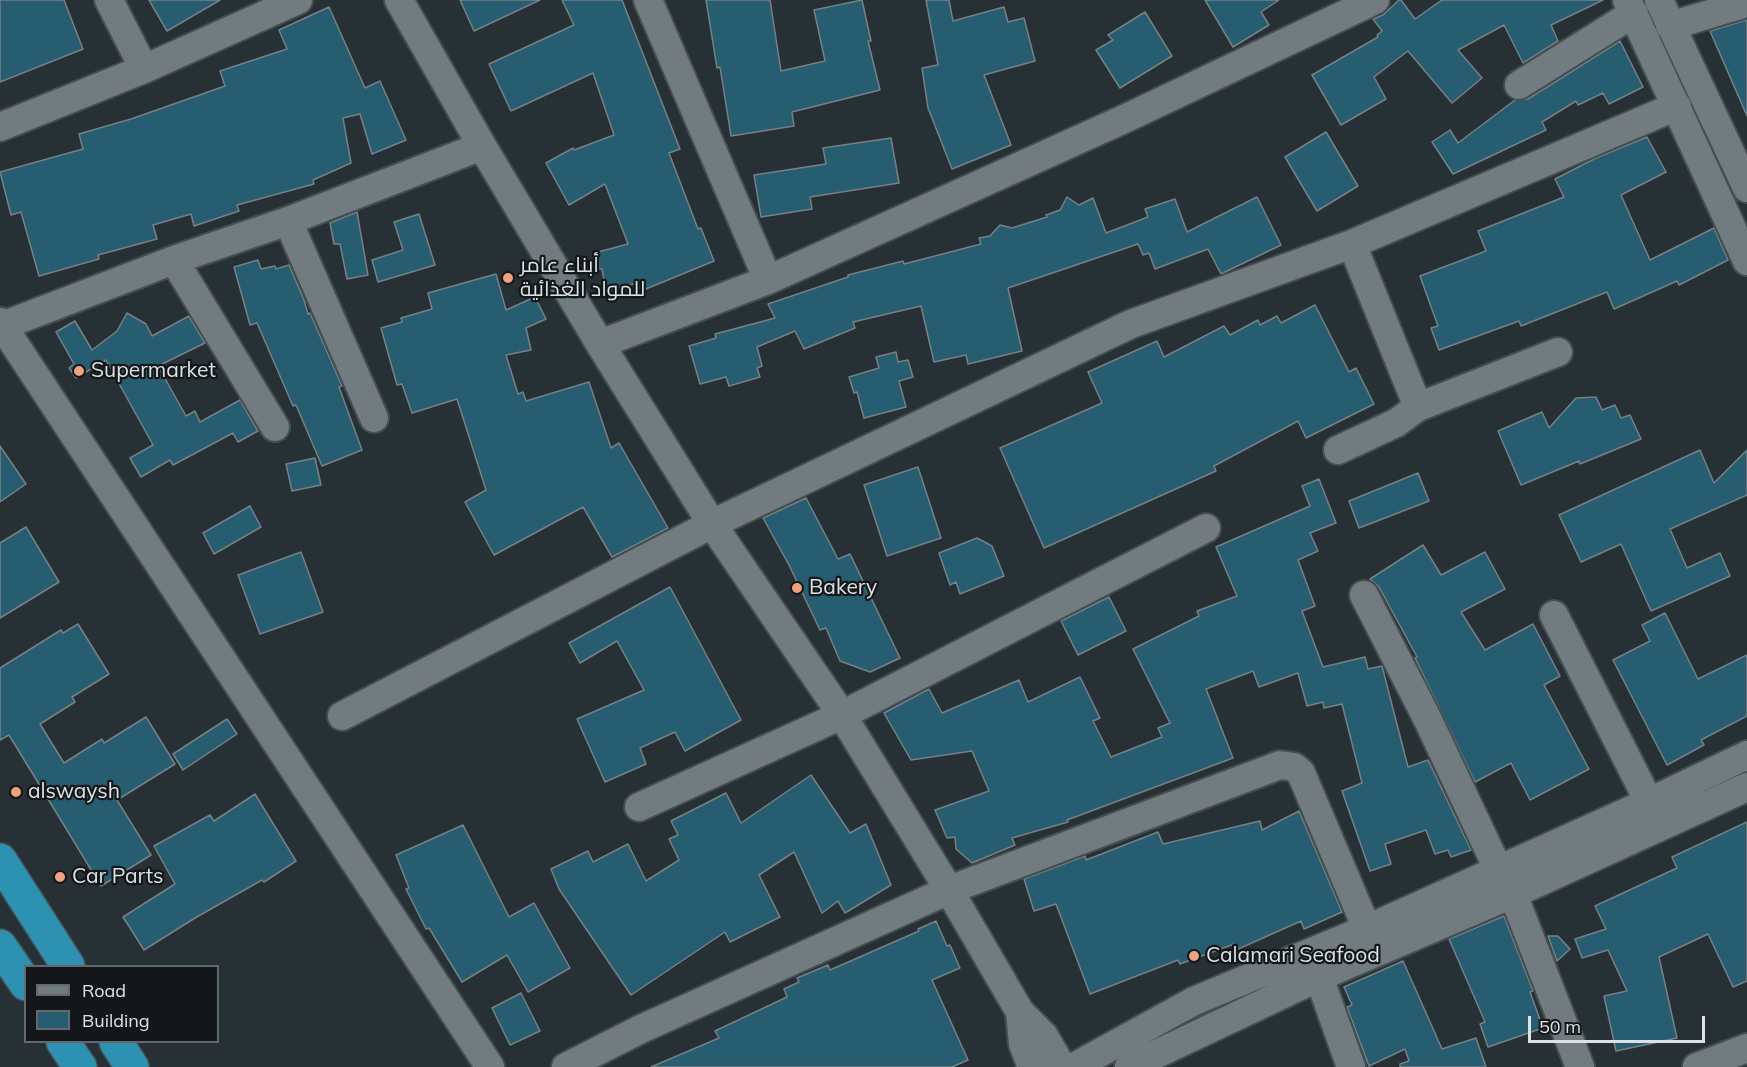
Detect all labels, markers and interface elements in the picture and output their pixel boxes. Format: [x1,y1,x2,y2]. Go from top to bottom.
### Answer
place label: أبناء عامر للمواد الغذائية [520,253,645,303]
marker: أبناء عامر للمواد الغذائية [501,271,515,285]
place label: Supermarket [91,358,216,384]
marker: Supermarket [72,364,86,378]
place label: Bakery [809,575,877,601]
marker: Bakery [790,581,804,595]
place label: alswaysh [28,779,120,805]
marker: alswaysh [9,785,23,799]
place label: Car Parts [72,864,163,890]
marker: Car Parts [53,870,67,884]
place label: Calamari Seafood [1206,943,1380,969]
marker: Calamari Seafood [1187,949,1201,963]
legend [24,965,219,1043]
text: Road [82,979,126,1002]
scale bar [1531,1004,1708,1042]
text: Building [82,1009,150,1032]
text: 50 m [1539,1015,1581,1038]

